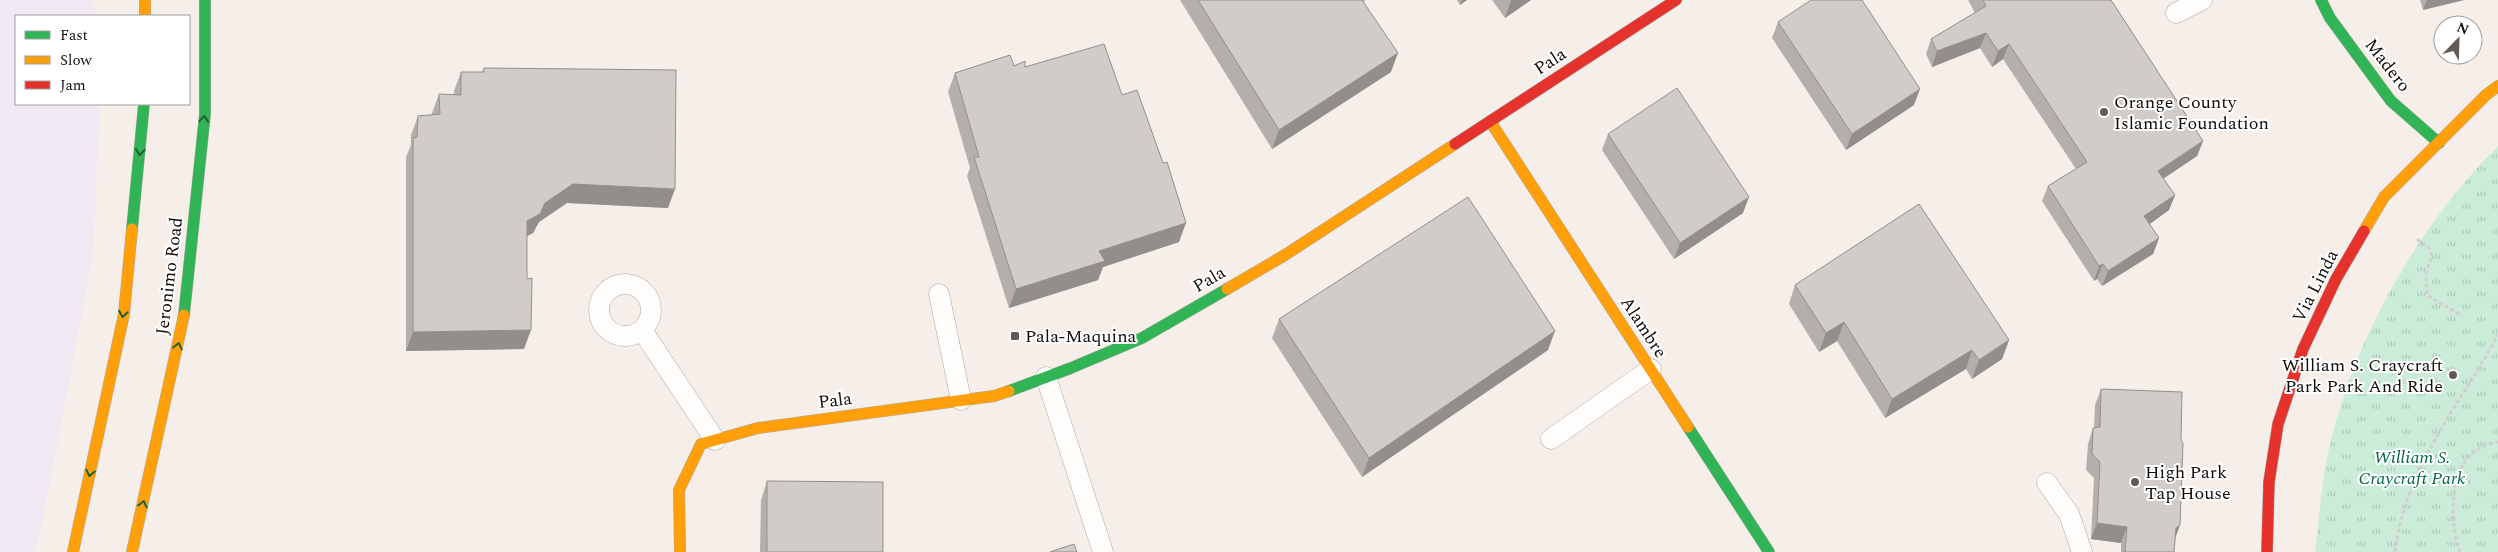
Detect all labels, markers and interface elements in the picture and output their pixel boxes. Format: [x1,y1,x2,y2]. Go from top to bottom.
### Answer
legend [15,15,190,105]
north arrow [2433,15,2483,65]
text: N [2454,17,2472,40]
text: Fast [60,24,88,47]
street label: Madero [2358,33,2417,98]
street label: Pala [1529,41,1572,82]
text: Slow [60,49,92,72]
text: Jam [60,74,86,97]
place label: Orange County Islamic Foundation [2114,89,2269,137]
marker: Orange County Islamic Foundation [2098,106,2110,118]
one-way arrow [198,114,209,122]
one-way arrow [135,149,146,157]
street label: Jeronimo Road [149,216,190,337]
street label: Via Linda [2286,245,2345,327]
street label: Pala [1188,259,1231,300]
street label: Alambre [1614,291,1674,363]
one-way arrow [119,310,129,318]
place label: Pala-Maquina [1025,323,1137,350]
marker: Pala-Maquina [1009,330,1021,342]
one-way arrow [172,341,183,350]
place label: William S. Craycraft Park Park And Ride [2282,352,2443,400]
marker: William S. Craycraft Park Park And Ride [2447,369,2459,381]
street label: Pala [817,385,854,416]
park label: William S. Craycraft Park [2358,444,2466,492]
place label: High Park Tap House [2145,459,2231,507]
one-way arrow [85,468,96,477]
marker: High Park Tap House [2129,476,2141,488]
one-way arrow [137,500,148,509]

